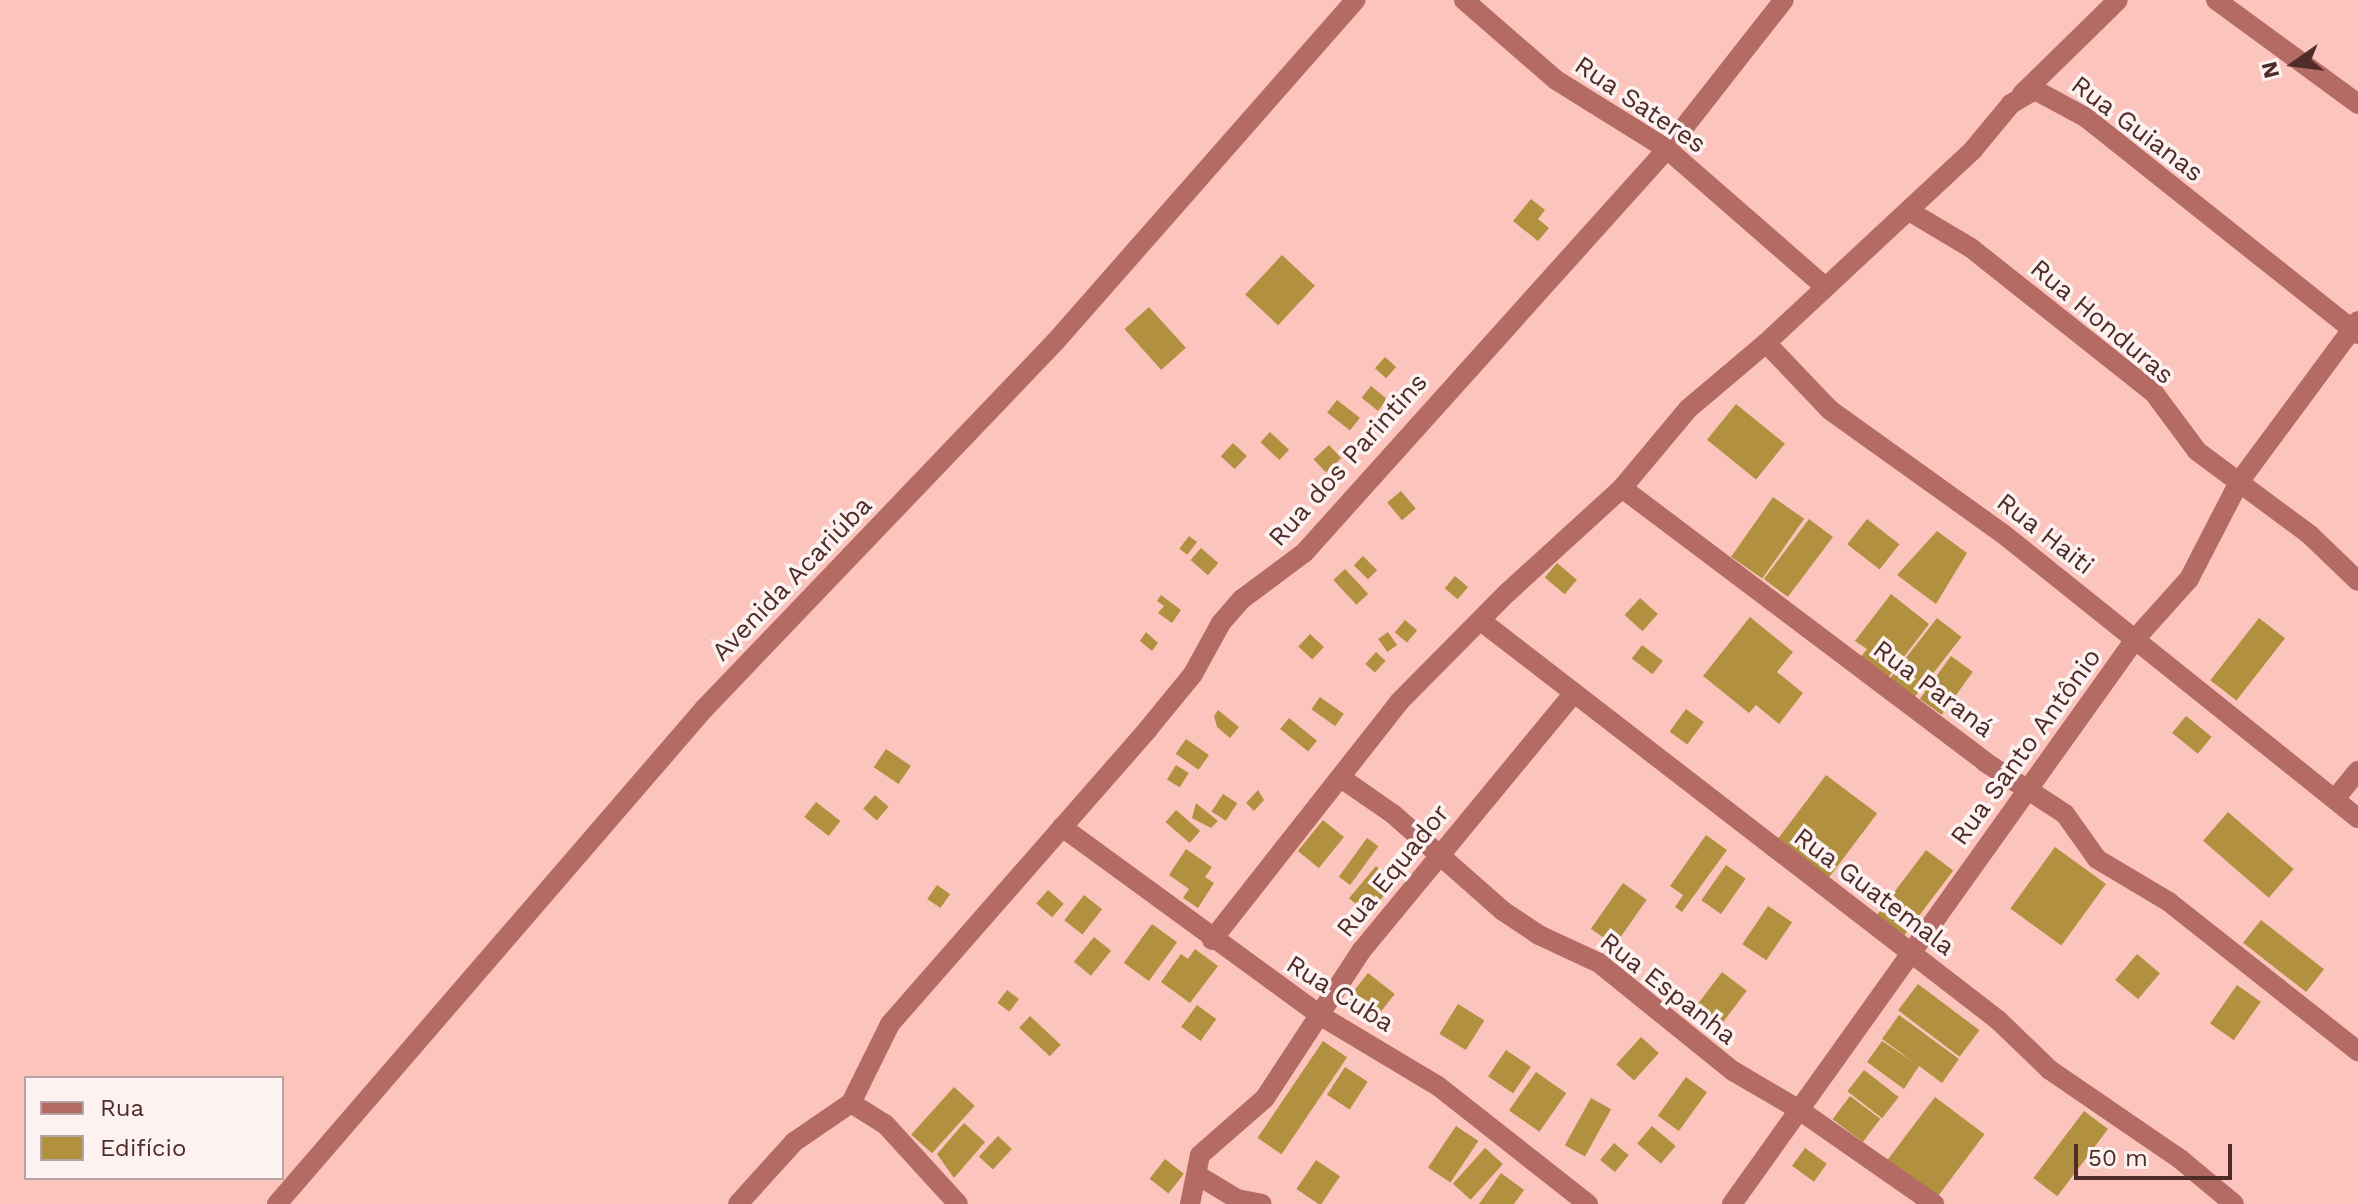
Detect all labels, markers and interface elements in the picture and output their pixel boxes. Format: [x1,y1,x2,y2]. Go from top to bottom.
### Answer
north arrow [2254,24,2334,104]
street label: Rua Sateres [1568,50,1712,160]
text: N [2256,59,2284,81]
street label: Rua Guianas [2065,69,2209,189]
street label: Rua Honduras [2024,253,2180,391]
street label: Rua dos Parintins [1262,367,1434,553]
street label: Rua Haiti [1990,486,2100,582]
street label: Avenida Acariúba [705,490,879,668]
street label: Rua Paraná [1867,634,1999,744]
street label: Rua Santo Antônio [1944,642,2108,852]
street label: Rua Equador [1330,798,1456,944]
street label: Rua Guatemala [1787,821,1961,963]
street label: Rua Espanha [1593,926,1743,1052]
street label: Rua Cuba [1280,949,1400,1039]
legend [24,1076,284,1180]
text: Rua [100,1094,144,1122]
scale bar [2078,1128,2236,1178]
text: Edifício [100,1134,186,1162]
text: 50 m [2088,1144,2148,1172]

